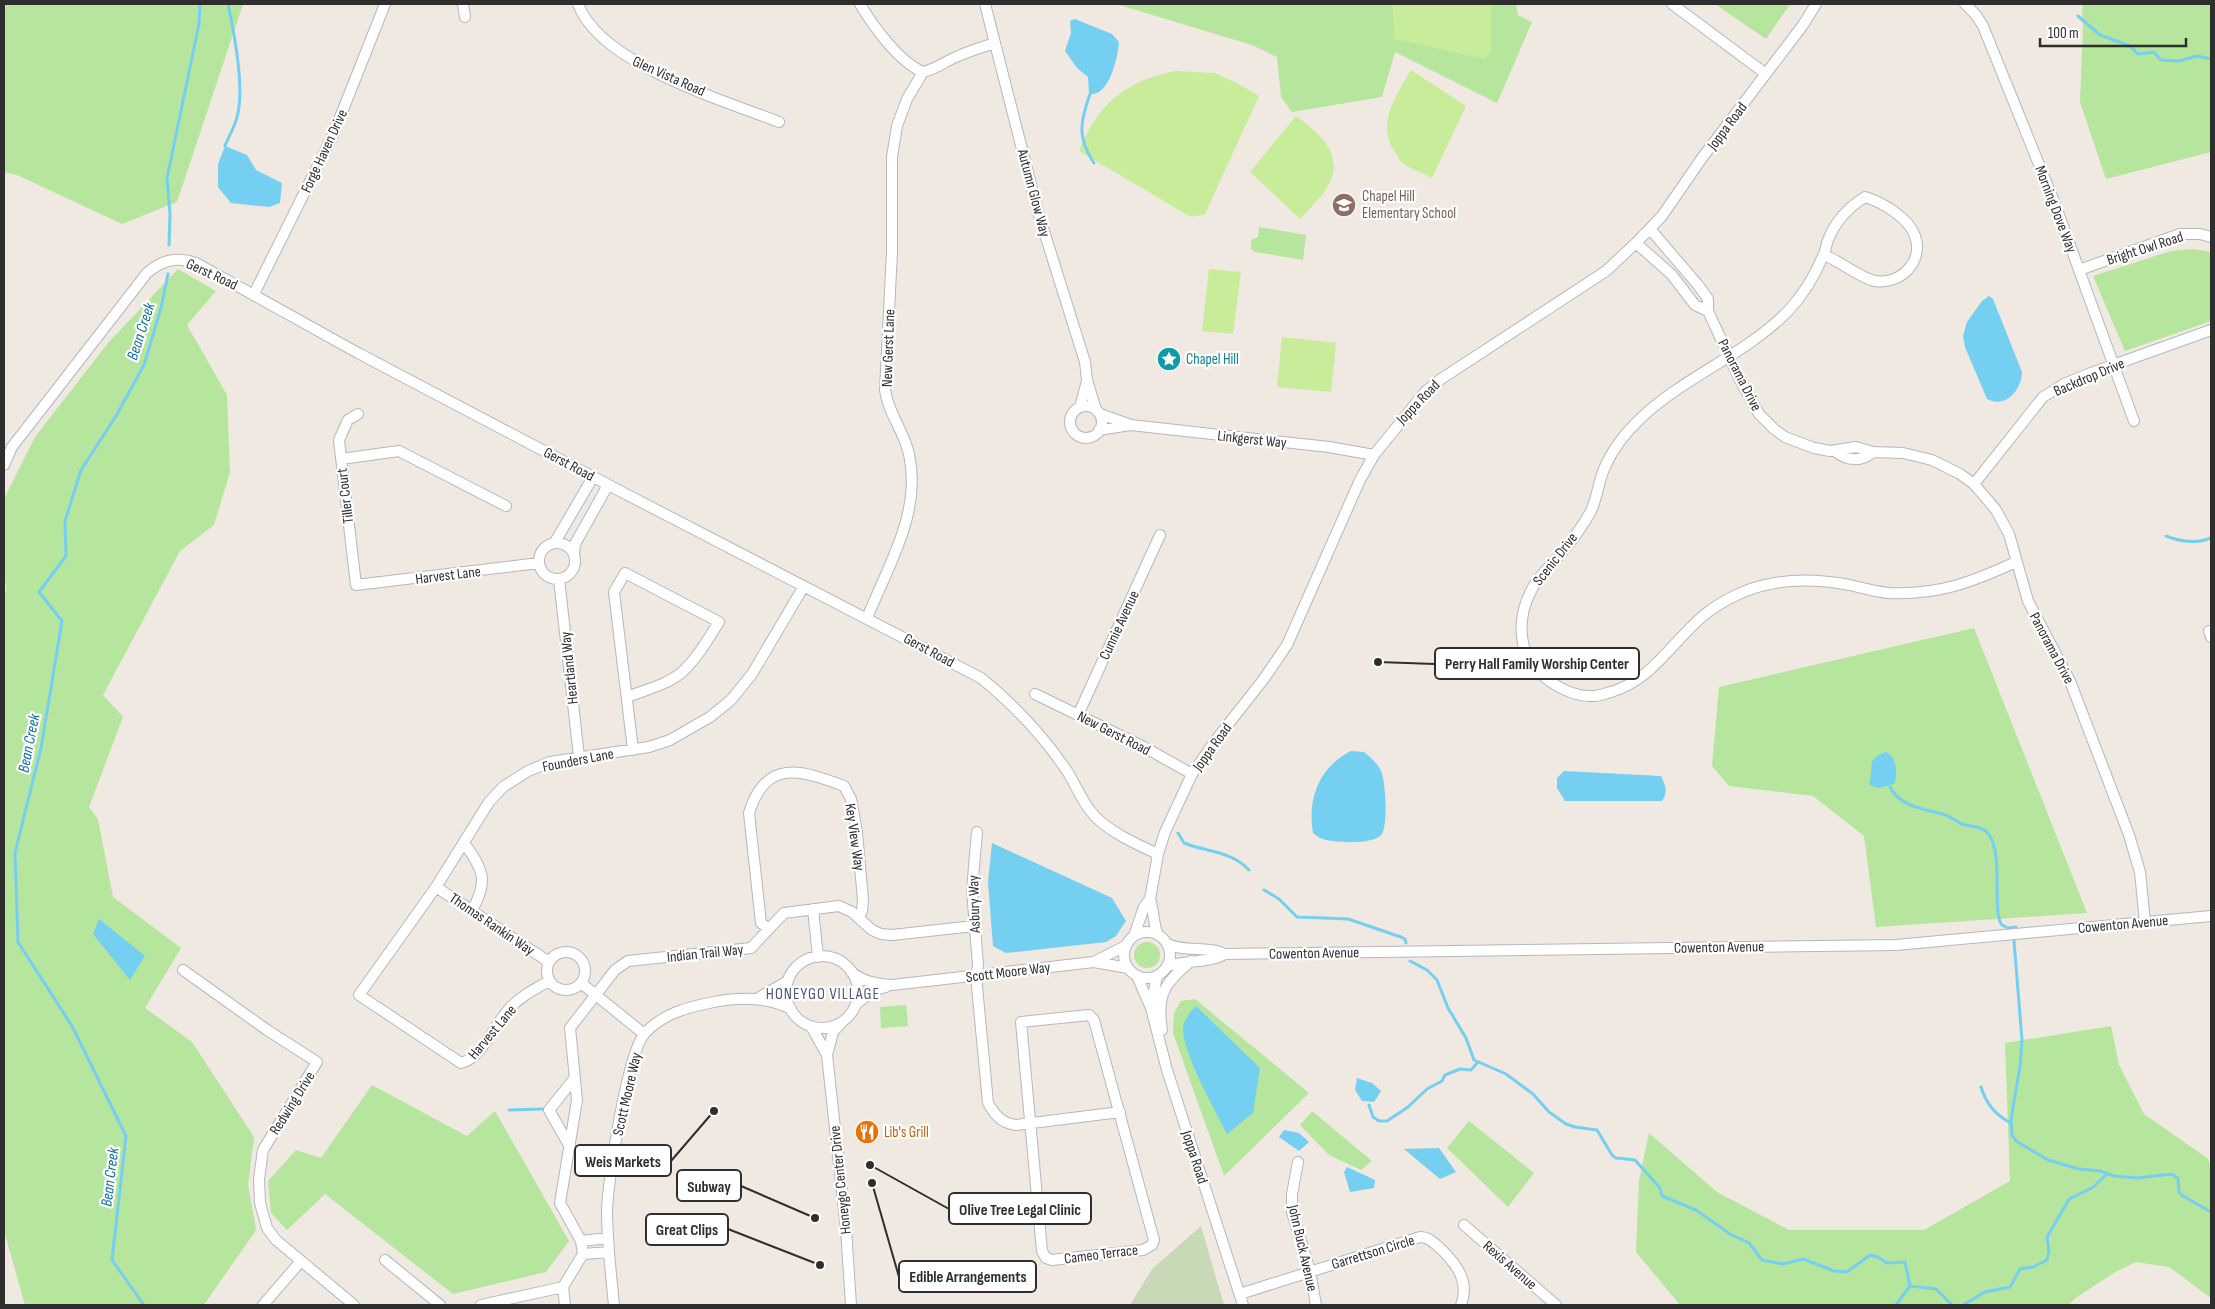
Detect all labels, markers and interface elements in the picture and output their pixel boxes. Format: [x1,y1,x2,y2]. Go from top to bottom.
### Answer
scale bar [2040,15,2186,47]
text: 100 m [2048,24,2079,43]
street label: Glen Vista Road [629,52,708,101]
street label: Joppa Road [1703,99,1751,155]
street label: Forge Haven Drive [297,106,352,196]
street label: Autumn Glow Way [1012,146,1054,239]
street label: Morning Dove Way [2030,163,2081,256]
place label: Chapel Hill Elementary School [1362,187,1456,223]
school or university icon: Chapel Hill Elementary School [1331,192,1357,218]
street label: Bright Owl Road [2105,227,2186,270]
street label: Gerst Road [183,254,241,295]
water label: Bean Creek [123,299,160,363]
street label: New Gerst Lane [878,309,899,387]
street label: Panorama Drive [1713,336,1766,414]
place icon: Chapel Hill [1156,346,1182,372]
place label: Chapel Hill [1186,350,1239,369]
street label: Backdrop Drive [2051,354,2128,401]
street label: Joppa Road [1392,376,1444,429]
street label: Linkgerst Way [1216,426,1288,453]
street label: Gerst Road [540,443,597,486]
street label: Tiller Court [333,467,358,525]
street label: Scenic Drive [1529,529,1582,590]
street label: Harvest Lane [414,562,482,589]
street label: Cunnie Avenue [1095,588,1144,663]
street label: Panorama Drive [2025,609,2078,687]
street label: Gerst Road [900,629,957,672]
street label: Heartland Way [556,630,583,705]
callout: Perry Hall Family Worship Center [1435,648,1639,679]
text: Perry Hall Family Worship Center [1445,655,1629,674]
street label: New Gerst Road [1074,707,1153,760]
water label: Bean Creek [15,711,45,774]
street label: Joppa Road [1188,720,1236,776]
street label: Founders Lane [541,744,615,777]
street label: Key View Way [840,802,869,872]
street label: Asbury Way [964,875,985,934]
street label: Thomas Rankin Way [445,889,538,960]
street label: Cowenton Avenue [2077,911,2169,938]
street label: Cowenton Avenue [1674,937,1764,958]
street label: Indian Trail Way [666,940,744,967]
street label: Cowenton Avenue [1269,943,1359,964]
street label: Scott Moore Way [965,958,1051,987]
district label: HONEYGO VILLAGE [766,985,880,1004]
street label: Harvest Lane [464,1001,521,1064]
street label: Scott Moore Way [609,1050,646,1138]
street label: Redwing Drive [265,1068,319,1139]
restaurant icon: Lib's Grill [854,1119,880,1145]
place label: Lib's Grill [884,1123,929,1142]
street label: Honeygo Center Drive [825,1125,856,1235]
street label: Joppa Road [1177,1127,1212,1186]
callout: Weis Markets [575,1145,671,1176]
water label: Bean Creek [97,1146,124,1208]
text: Weis Markets [585,1153,661,1172]
callout: Subway [677,1170,741,1201]
text: Subway [687,1178,731,1197]
callout: Olive Tree Legal Clinic [949,1193,1091,1224]
text: Olive Tree Legal Clinic [959,1201,1081,1220]
street label: John Buck Avenue [1283,1202,1322,1293]
callout: Great Clips [646,1214,728,1245]
text: Great Clips [656,1221,718,1240]
street label: Garrettson Circle [1329,1231,1417,1274]
street label: Rexis Avenue [1479,1237,1541,1294]
street label: Cameo Terrace [1063,1241,1139,1268]
callout: Edible Arrangements [899,1261,1036,1292]
text: Edible Arrangements [909,1268,1027,1287]

